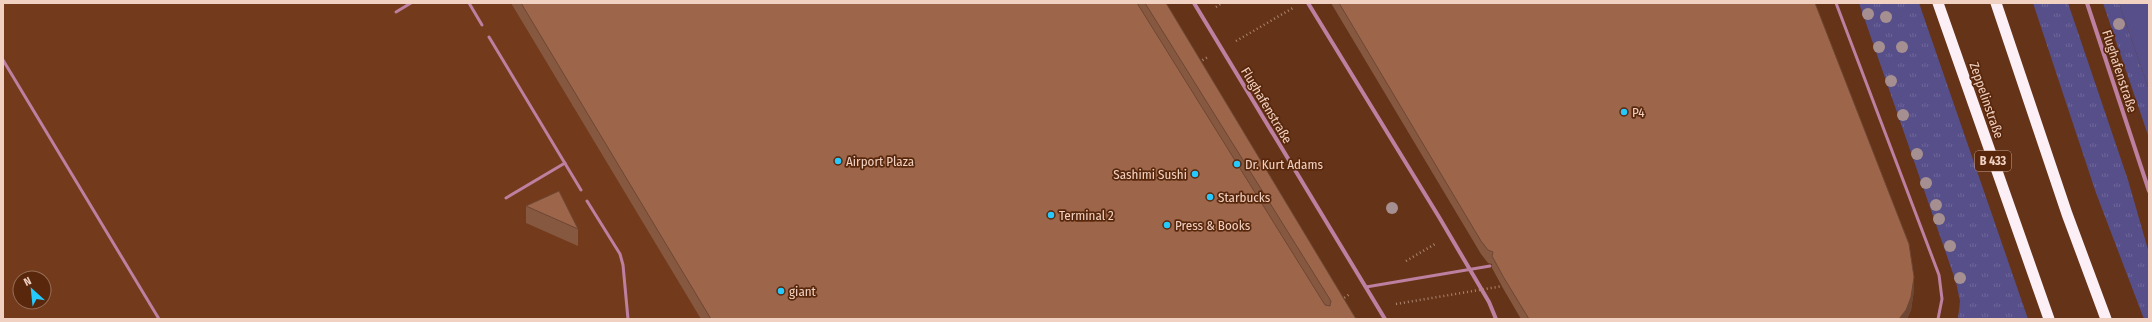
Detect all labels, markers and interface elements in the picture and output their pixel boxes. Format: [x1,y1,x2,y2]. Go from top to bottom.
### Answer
street label: Flughafenstraße [2099,28,2140,114]
street label: Zeppelinstraße [1966,60,2007,140]
street label: Flughafenstraße [1238,65,1295,146]
place label: P4 [1632,105,1645,120]
marker: P4 [1619,107,1629,117]
road number: B 433 [1975,151,2011,171]
place label: Airport Plaza [846,154,914,169]
marker: Airport Plaza [833,156,843,166]
place label: Dr. Kurt Adams [1245,157,1323,172]
marker: Dr. Kurt Adams [1232,159,1242,169]
place label: Sashimi Sushi [1113,167,1187,182]
marker: Sashimi Sushi [1190,169,1200,179]
place label: Starbucks [1218,190,1271,205]
marker: Starbucks [1205,192,1215,202]
place label: Terminal 2 [1059,208,1114,223]
marker: Terminal 2 [1046,210,1056,220]
place label: Press & Books [1175,218,1251,233]
marker: Press & Books [1162,220,1172,230]
north arrow [12,270,52,310]
text: N [22,274,34,289]
place label: giant [789,284,817,299]
marker: giant [776,286,786,296]

